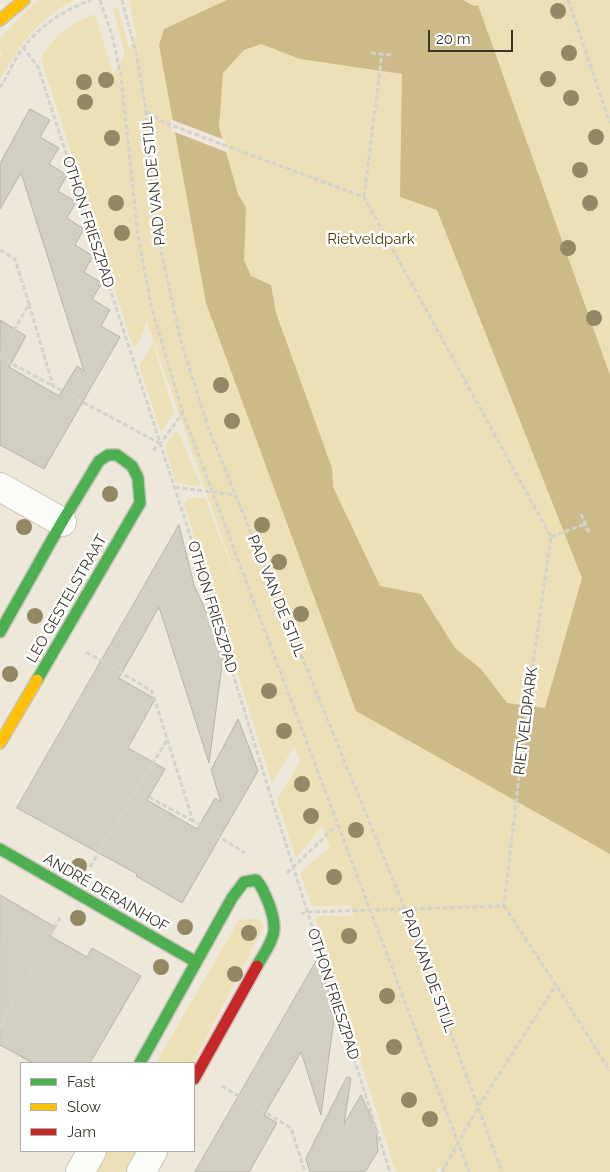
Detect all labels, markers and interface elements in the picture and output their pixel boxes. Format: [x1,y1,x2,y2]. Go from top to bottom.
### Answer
scale bar [430,20,515,52]
text: 20 m [436,30,471,48]
street label: PAD VAN DE STIJL [138,116,170,246]
street label: OTHON FRIESZPAD [58,154,118,290]
park label: Rietveldpark [327,230,415,248]
street label: LEO GESTELSTRAAT [23,532,111,666]
street label: PAD VAN DE STIJL [243,532,309,660]
street label: OTHON FRIESZPAD [183,539,241,675]
street label: RIETVELDPARK [510,666,542,776]
street label: ANDRÉ DERAINHOF [40,850,172,936]
street label: PAD VAN DE STIJL [397,907,459,1035]
street label: OTHON FRIESZPAD [303,926,363,1062]
legend [20,1062,195,1152]
text: Fast [67,1073,95,1091]
text: Slow [67,1098,101,1116]
text: Jam [67,1123,96,1141]

